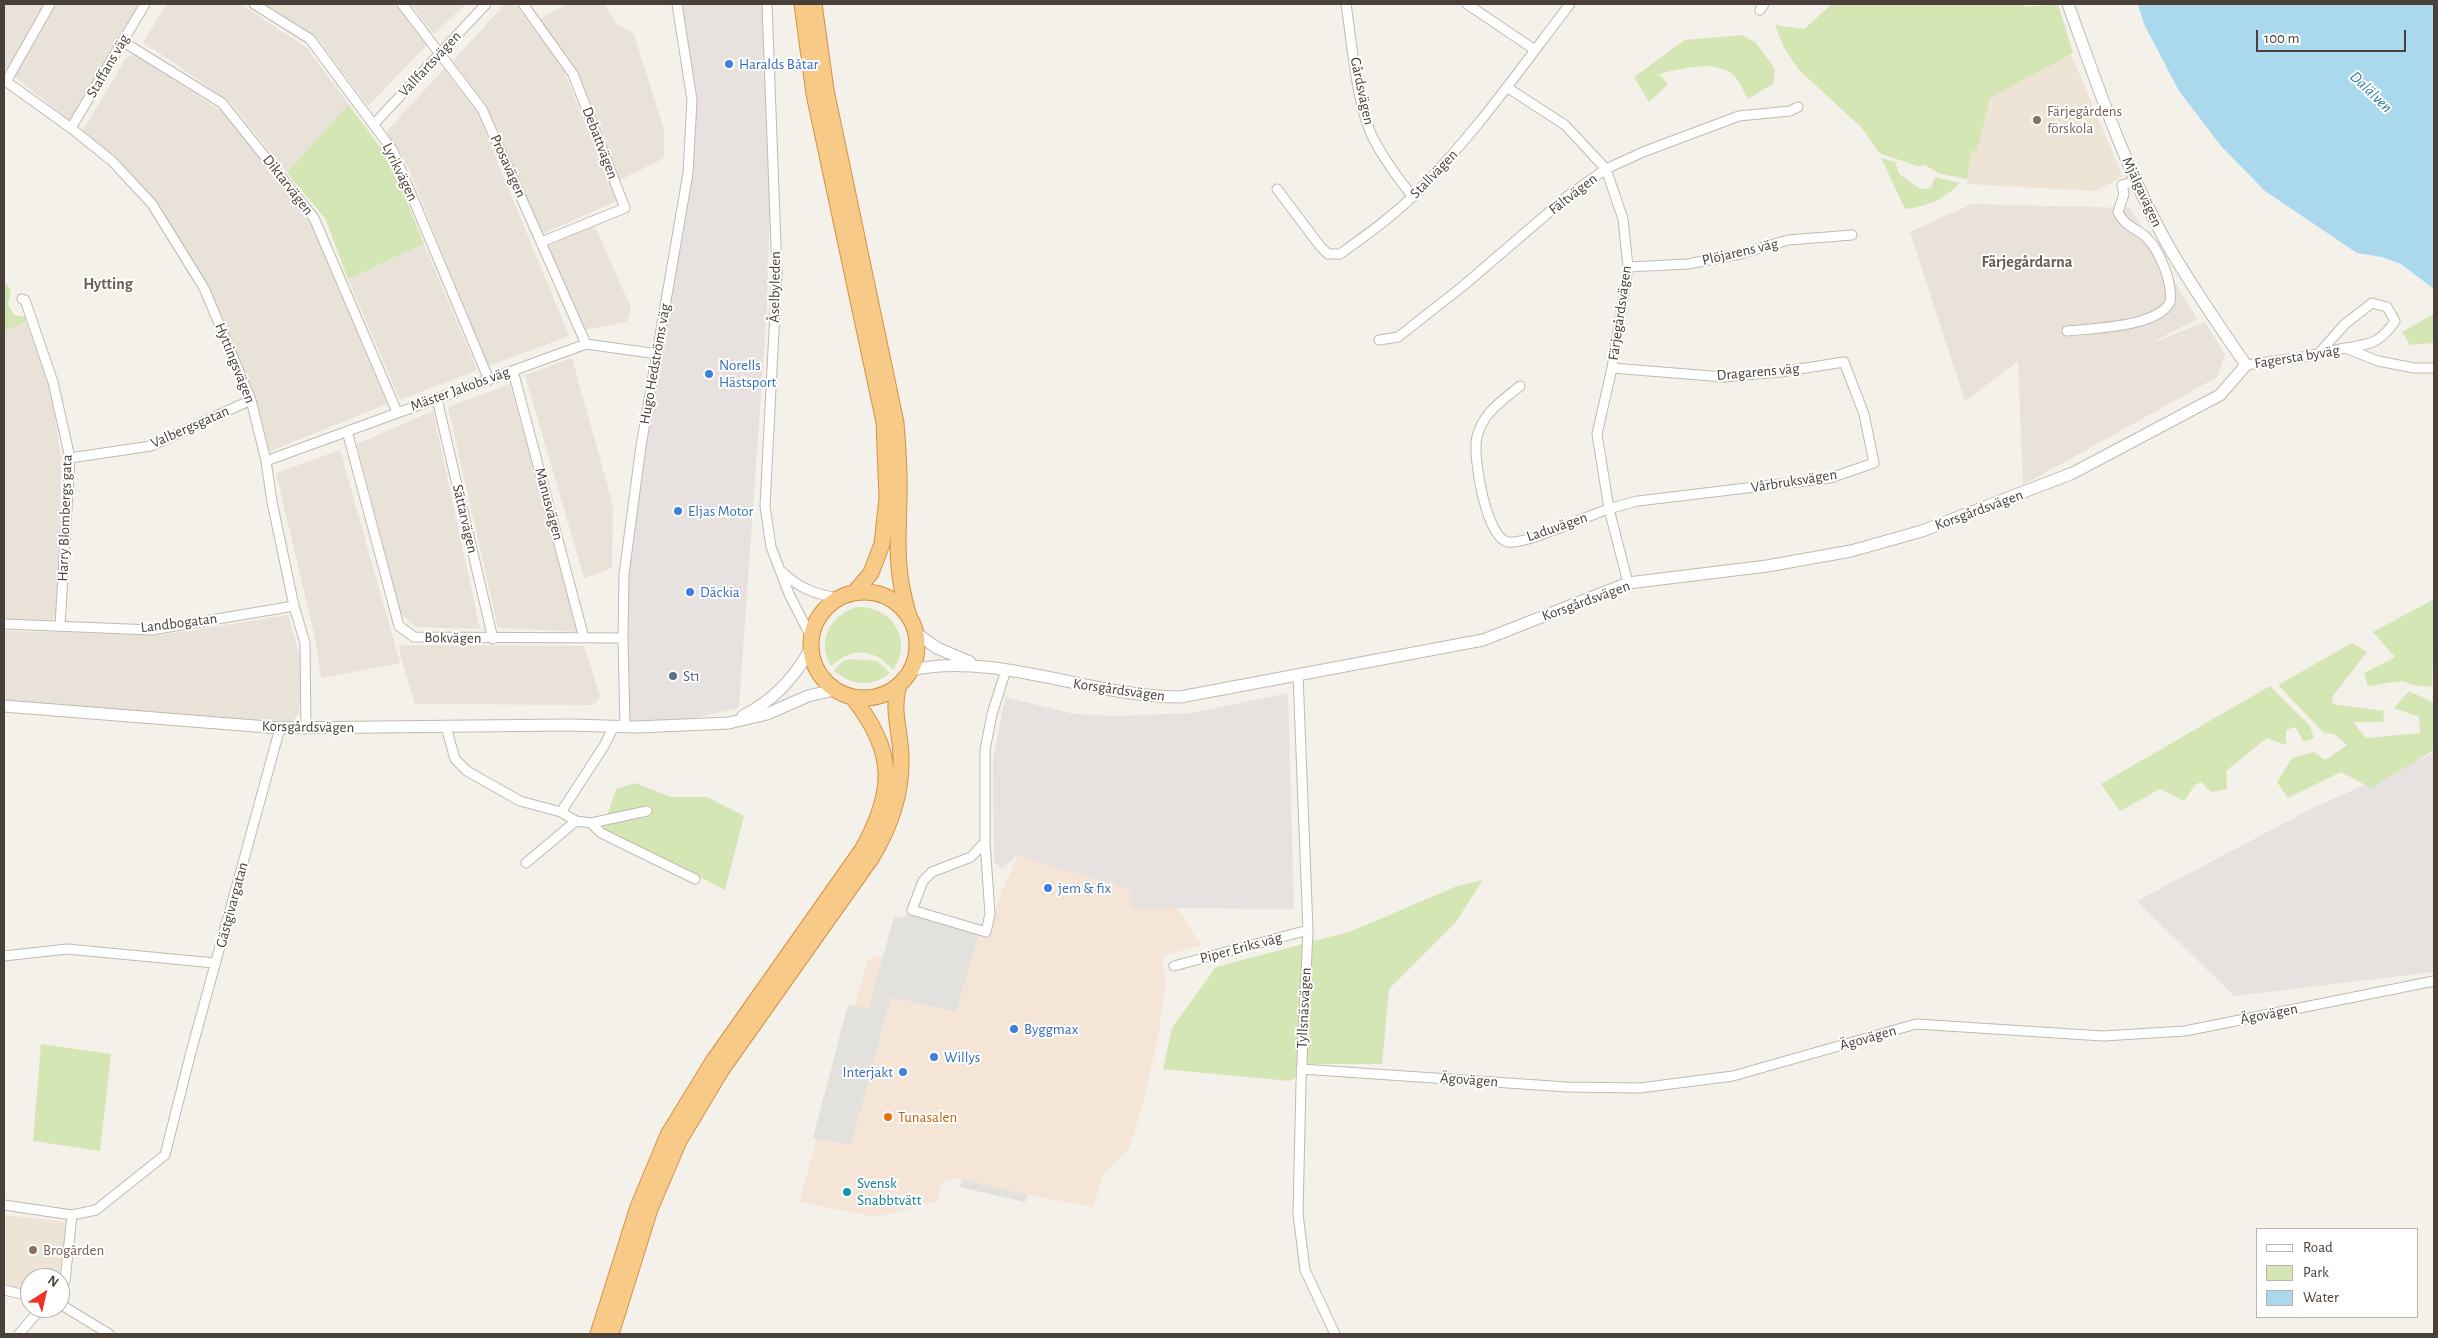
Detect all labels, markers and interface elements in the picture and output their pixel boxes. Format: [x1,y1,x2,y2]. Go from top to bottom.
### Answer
scale bar [2258,20,2408,52]
street label: Vallfartsvägen [395,27,465,101]
street label: Staffans väg [83,31,133,101]
text: 100 m [2264,31,2299,46]
place label: Haralds Båtar [739,55,818,73]
street label: Gårdsvägen [1346,55,1378,127]
marker: Haralds Båtar [723,58,735,70]
water label: Dalälven [2346,67,2396,117]
place label: Färjegårdens förskola [2047,102,2122,137]
street label: Debattvägen [578,104,622,182]
marker: Färjegårdens förskola [2031,114,2043,126]
street label: Prosavägen [486,132,530,200]
street label: Lyrikvägen [378,140,422,204]
street label: Stallvägen [1406,146,1462,202]
street label: Diktarvägen [259,151,317,219]
street label: Mjälgavägen [2118,154,2166,230]
street label: Fältvägen [1545,170,1601,218]
street label: Plöjarens väg [1700,235,1780,269]
street label: Åselbyleden [765,251,785,323]
district label: Färjegårdarna [1982,252,2072,272]
street label: Färjegårdsvägen [1604,264,1636,362]
district label: Hytting [83,274,133,294]
street label: Hugo Hedströms väg [636,302,674,426]
street label: Hyttingsvägen [211,320,259,406]
street label: Fagersta byväg [2253,341,2341,373]
place label: Norells Hästsport [719,356,776,391]
street label: Dragarens väg [1716,359,1800,385]
street label: Mäster Jakobs väg [408,363,512,415]
marker: Norells Hästsport [703,368,715,380]
street label: Valbergsgatan [148,402,232,452]
street label: Harry Blombergs gata [54,454,76,582]
street label: Vårbruksvägen [1750,465,1838,497]
street label: Manusvägen [531,466,567,542]
street label: Sättarvägen [448,483,482,555]
street label: Korsgårdsvägen [1932,486,2026,534]
place label: Eljas Motor [688,502,753,520]
marker: Eljas Motor [672,505,684,517]
street label: Laduvägen [1524,508,1590,546]
street label: Korsgårdsvägen [1539,577,1633,625]
place label: Däckia [700,583,740,601]
marker: Däckia [684,586,696,598]
street label: Landbogatan [140,609,218,637]
street label: Bokvägen [424,629,482,647]
place label: St1 [683,667,700,685]
marker: St1 [667,670,679,682]
street label: Korsgårdsvägen [1072,675,1166,705]
street label: Korsgårdsvägen [262,717,354,737]
street label: Gästgivargatan [212,860,252,950]
place label: jem & fix [1058,879,1111,897]
marker: jem & fix [1042,882,1054,894]
street label: Piper Eriks väg [1198,928,1284,968]
street label: Tyllsnäsvägen [1293,967,1315,1049]
street label: Ägovägen [2239,1000,2299,1028]
place label: Byggmax [1024,1020,1078,1038]
street label: Ägovägen [1838,1021,1898,1055]
marker: Byggmax [1008,1023,1020,1035]
place label: Willys [944,1048,980,1066]
marker: Willys [928,1051,940,1063]
place label: Interjakt [843,1063,893,1081]
marker: Interjakt [897,1066,909,1078]
street label: Ägovägen [1439,1069,1499,1091]
place label: Tunasalen [898,1108,957,1126]
marker: Tunasalen [882,1111,894,1123]
place label: Svensk Snabbtvätt [857,1174,921,1209]
marker: Svensk Snabbtvätt [841,1186,853,1198]
legend [2256,1228,2418,1318]
text: Road [2303,1240,2333,1255]
place label: Brogården [43,1241,104,1259]
marker: Brogården [27,1244,39,1256]
text: Park [2303,1265,2329,1280]
north arrow [20,1268,70,1318]
text: N [45,1273,61,1290]
text: Water [2303,1290,2339,1305]

